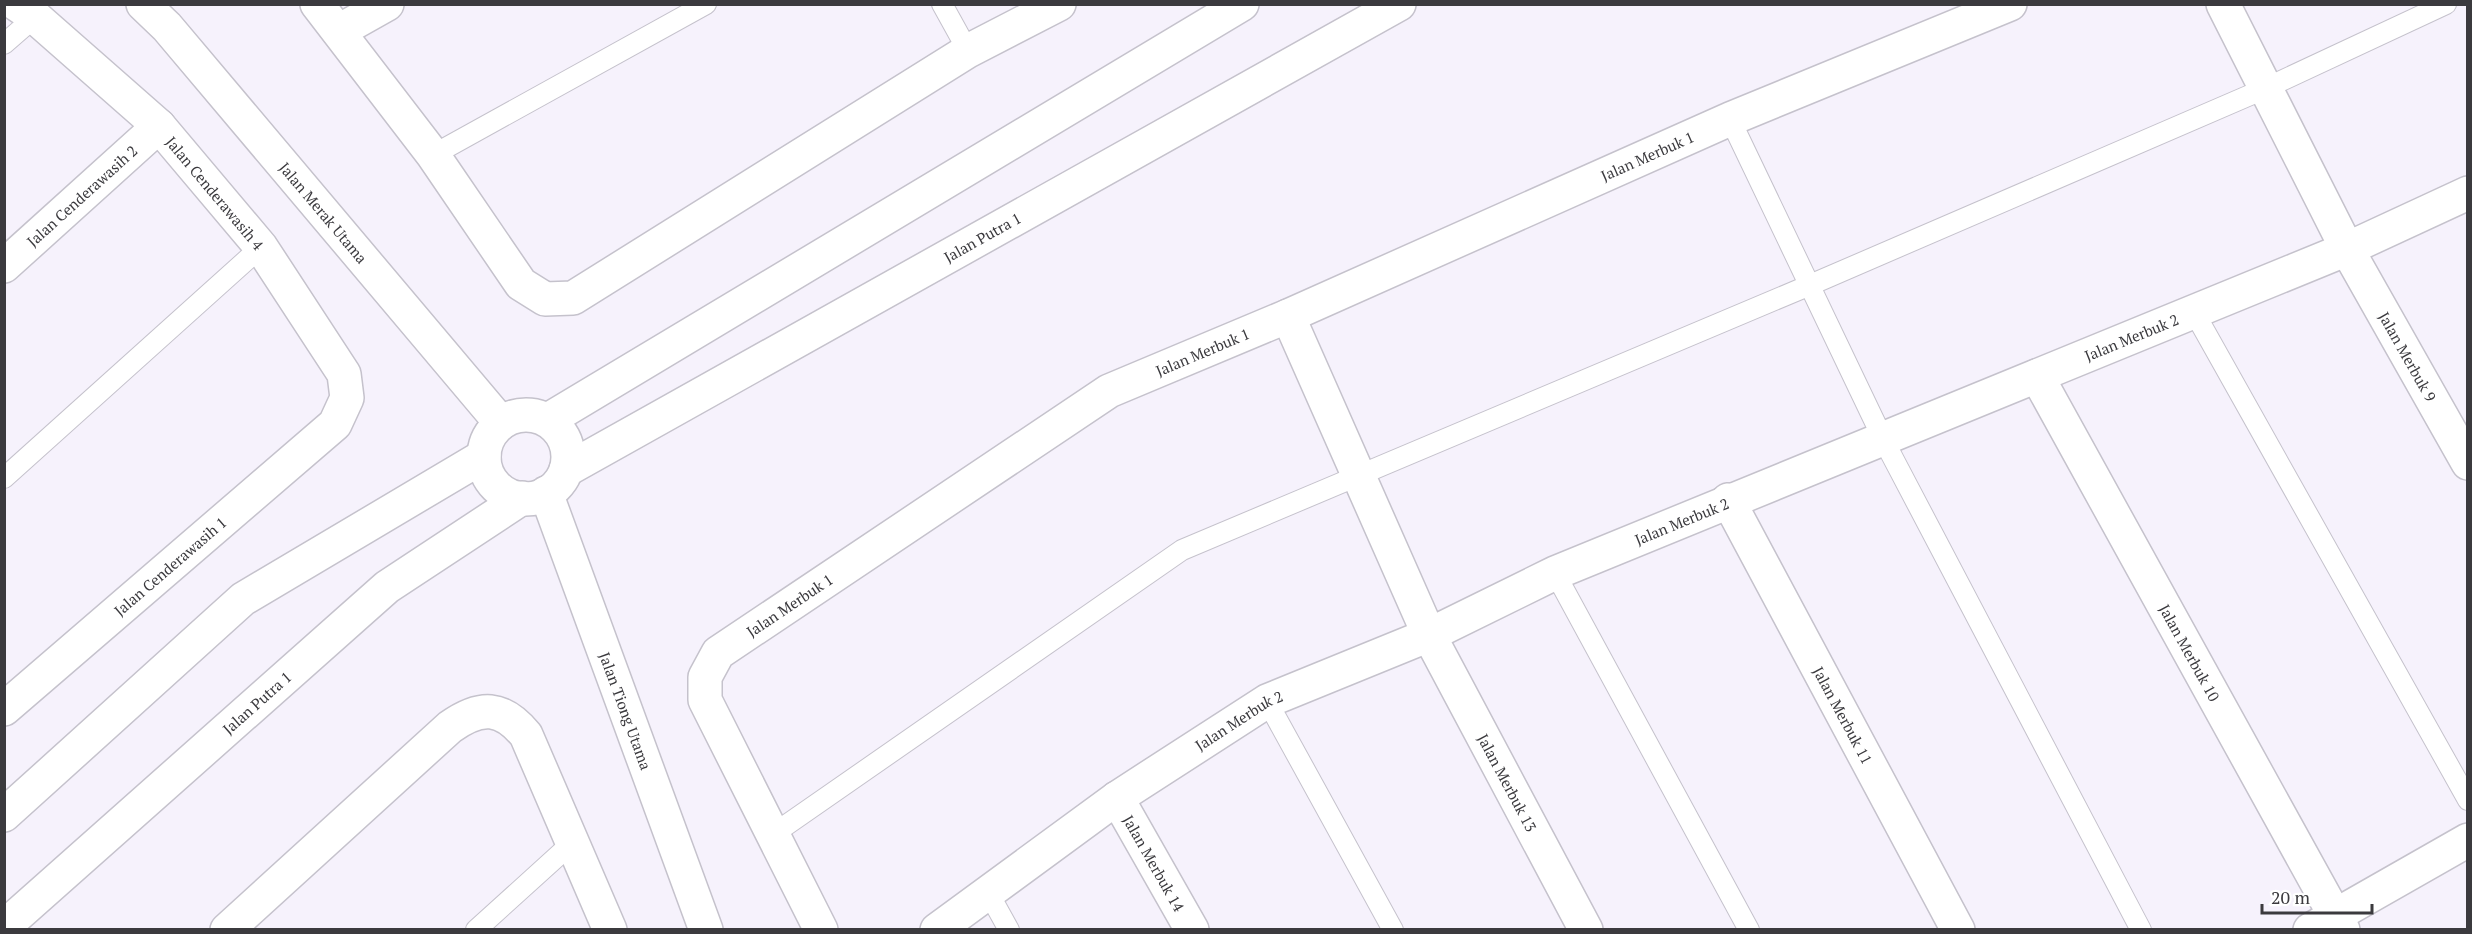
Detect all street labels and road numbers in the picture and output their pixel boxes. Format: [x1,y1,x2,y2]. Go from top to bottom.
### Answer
street label: Jalan Merbuk 1 [1598,126,1697,185]
street label: Jalan Cenderawasih 4 [162,132,268,254]
street label: Jalan Cenderawasih 2 [22,140,141,251]
street label: Jalan Merak Utama [275,158,372,268]
street label: Jalan Putra 1 [940,208,1024,267]
street label: Jalan Merbuk 9 [2374,308,2441,405]
street label: Jalan Merbuk 2 [2081,309,2181,365]
street label: Jalan Merbuk 1 [1153,323,1253,380]
street label: Jalan Merbuk 2 [1632,493,1732,549]
street label: Jalan Cenderawasih 1 [109,512,230,620]
street label: Jalan Merbuk 1 [742,569,837,641]
street label: Jalan Merbuk 10 [2155,601,2225,705]
street label: Jalan Tiong Utama [595,649,657,773]
street label: Jalan Merbuk 11 [1809,663,1877,767]
street label: Jalan Putra 1 [218,667,295,738]
street label: Jalan Merbuk 2 [1191,686,1286,755]
street label: Jalan Merbuk 13 [1473,730,1542,835]
street label: Jalan Merbuk 14 [1119,811,1189,915]

